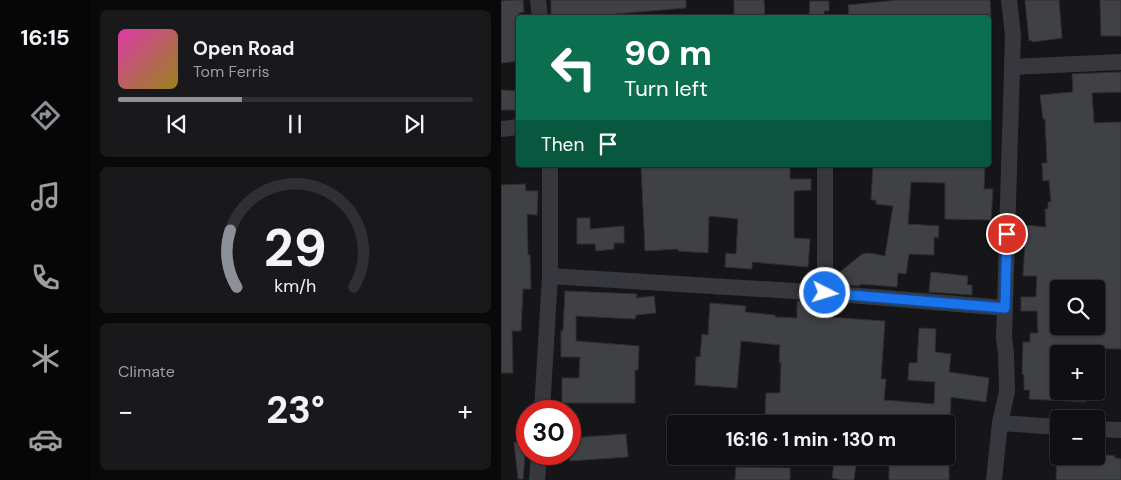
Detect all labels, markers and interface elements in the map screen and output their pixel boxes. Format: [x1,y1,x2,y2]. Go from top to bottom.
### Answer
text: 16:15 [20,23,70,52]
text: 90 m [624,30,712,76]
icon: left [541,35,606,100]
text: Open Road [193,36,295,61]
text: Tom Ferris [193,61,270,82]
text: Turn left [624,74,708,103]
icon: directions [28,98,63,133]
icon: previous [163,110,191,138]
icon: pause [281,110,309,138]
icon: next [400,110,428,138]
icon: arrive [594,130,622,158]
text: Then [541,132,584,157]
icon: music [28,179,63,214]
pin [986,213,1028,255]
text: 29 [264,214,327,282]
icon: arrive [993,220,1021,248]
icon: phone [28,260,63,295]
position arrow [798,266,850,318]
text: km/h [274,274,317,298]
map controls [1050,280,1105,465]
button: search [1050,280,1105,335]
icon: climate [28,341,63,376]
button: + [1050,345,1105,400]
text: Climate [118,361,175,382]
text: 23° [266,385,325,435]
text: − [118,393,133,430]
text: + [458,393,473,430]
speed limit sign: 30 [516,400,581,465]
button: − [1050,410,1105,465]
icon: car [28,422,63,457]
text: 16:16 · 1 min · 130 m [726,427,896,452]

